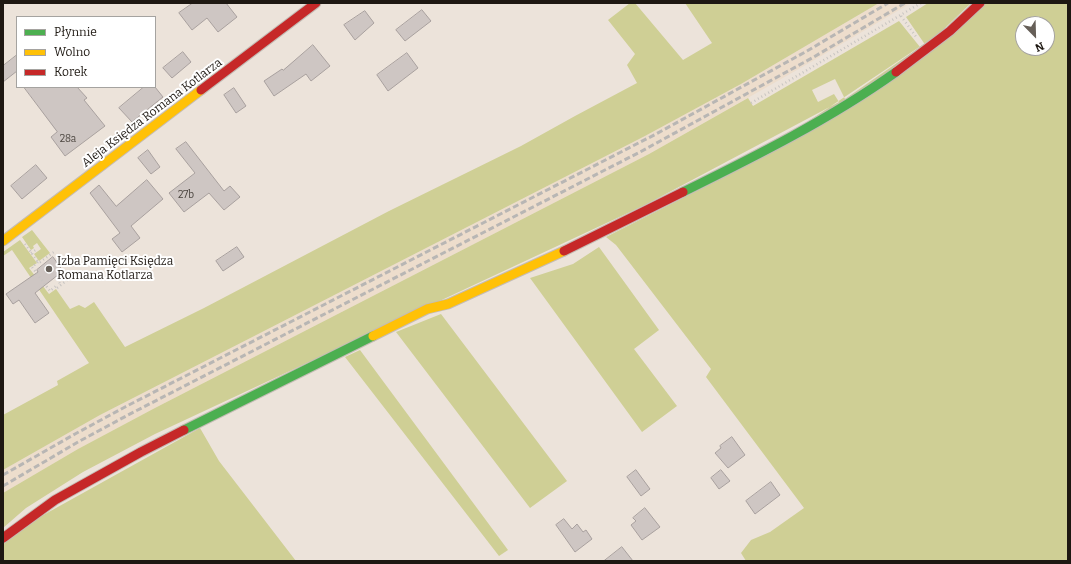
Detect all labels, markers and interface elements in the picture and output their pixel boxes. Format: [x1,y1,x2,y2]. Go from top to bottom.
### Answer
legend [16,16,156,88]
north arrow [1015,16,1055,56]
text: Płynnie [54,25,97,39]
text: N [1033,39,1046,54]
text: Wolno [54,45,90,59]
street label: Aleja Księdza Romana Kotlarza [79,56,225,170]
text: Korek [54,65,87,79]
house number: 28a [60,133,76,145]
house number: 27b [178,189,194,201]
place label: Izba Pamięci Księdza Romana Kotlarza [57,255,173,283]
marker: Izba Pamięci Księdza Romana Kotlarza [44,264,54,274]

